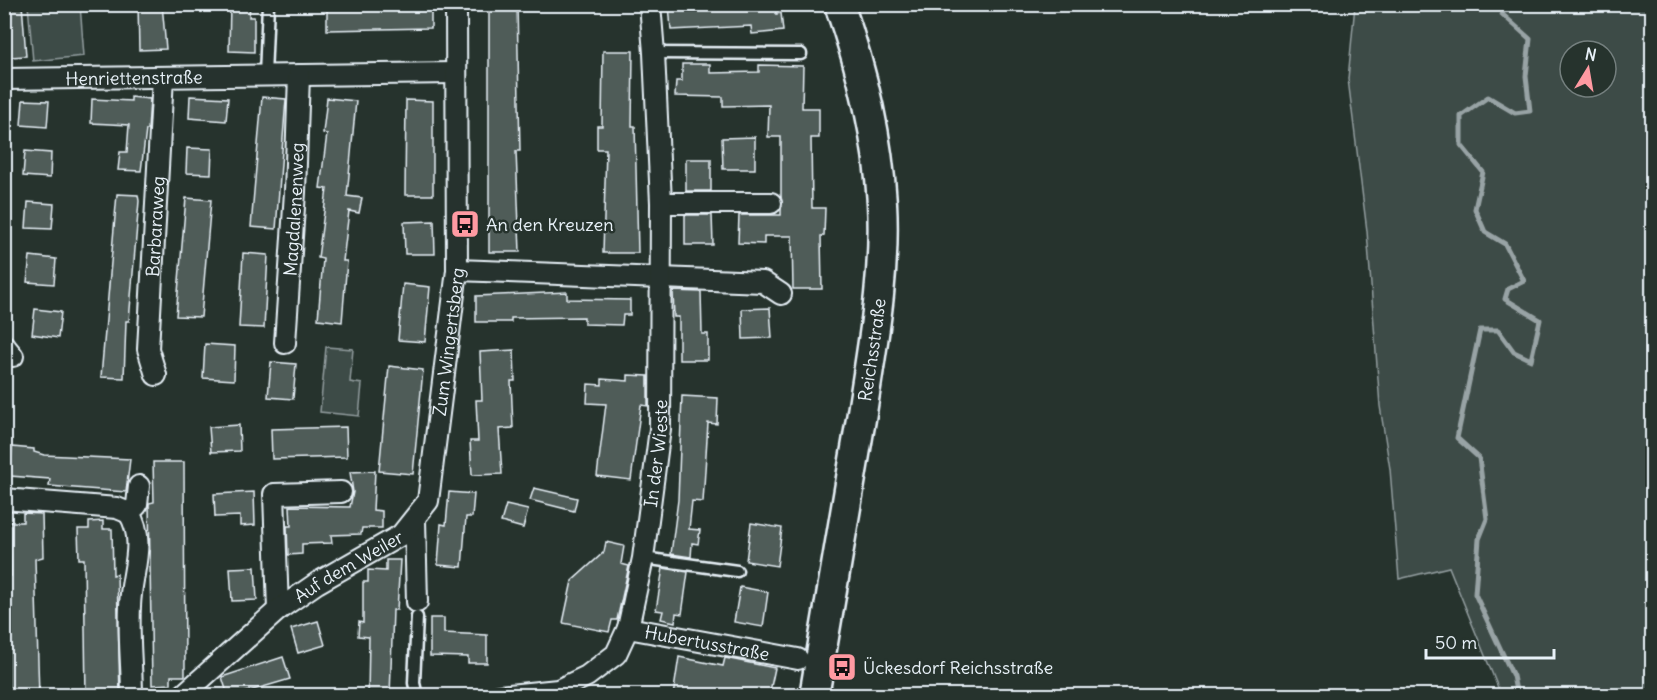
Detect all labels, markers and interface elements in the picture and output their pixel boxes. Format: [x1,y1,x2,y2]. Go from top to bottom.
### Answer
north arrow [1558,39,1618,99]
text: N [1584,43,1598,65]
street label: Henriettenstraße [65,65,203,90]
street label: Magdalenenweg [278,142,308,277]
street label: Barbaraweg [140,175,169,277]
bus stop icon: An den Kreuzen [449,208,481,240]
place label: An den Kreuzen [486,213,614,236]
street label: Zum Wingertsberg [427,266,469,417]
street label: Reichsstraße [852,297,890,403]
street label: In der Wieste [638,400,672,509]
street label: Auf dem Weiler [289,524,408,607]
street label: Hubertusstraße [643,620,771,665]
scale bar [1426,622,1554,660]
text: 50 m [1435,631,1477,654]
bus stop icon: Ückesdorf Reichsstraße [826,651,858,683]
place label: Ückesdorf Reichsstraße [863,656,1053,679]

